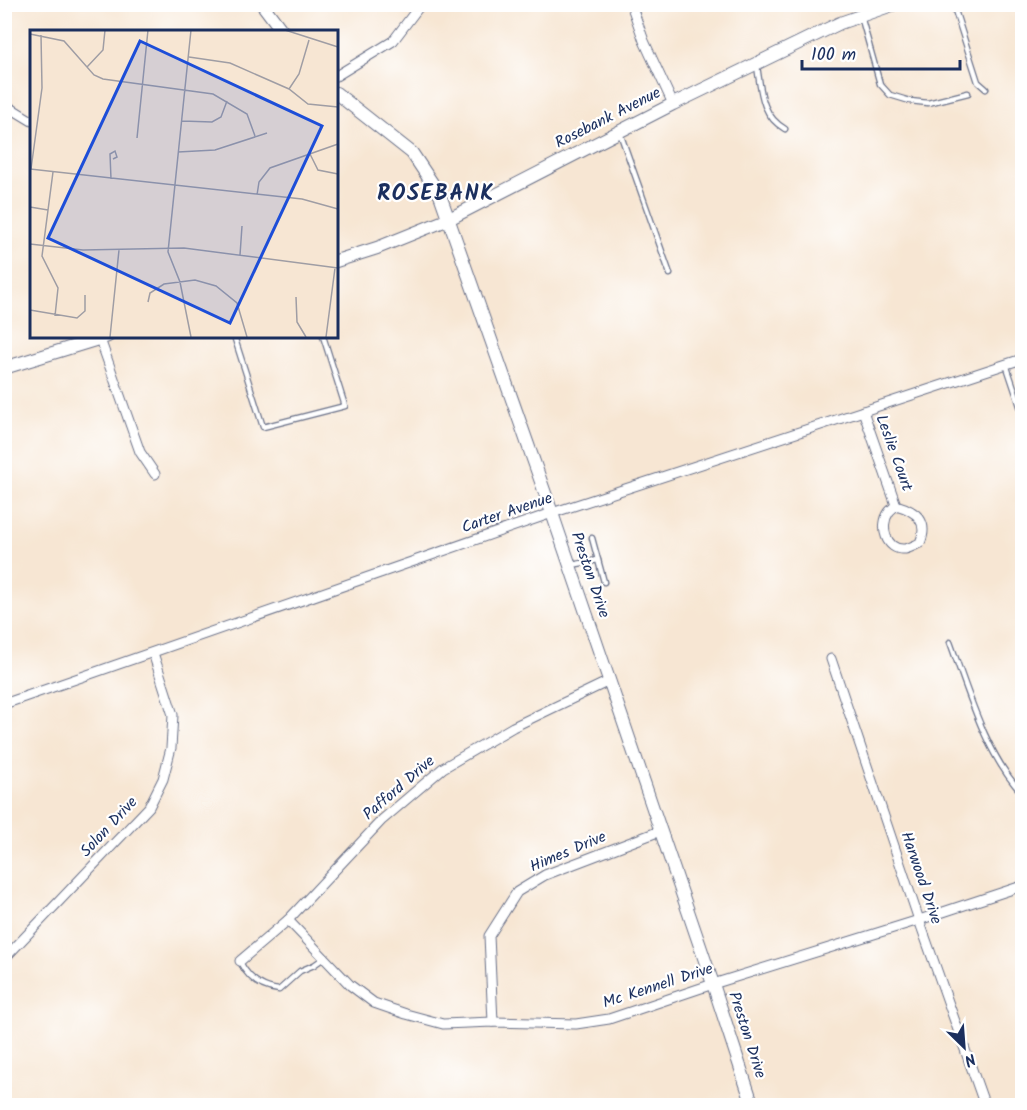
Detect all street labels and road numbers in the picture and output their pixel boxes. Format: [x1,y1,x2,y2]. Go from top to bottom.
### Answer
street label: Rosebank Avenue [551,81,665,155]
street label: Leslie Court [869,411,920,496]
street label: Carter Avenue [458,486,556,540]
street label: Preston Drive [564,528,616,622]
street label: Pafford Drive [357,750,441,826]
street label: Solon Drive [74,791,144,863]
street label: Himes Drive [526,825,610,879]
street label: Harwood Drive [893,828,949,928]
street label: Mc Kennell Drive [600,956,716,1016]
street label: Preston Drive [721,988,773,1082]

